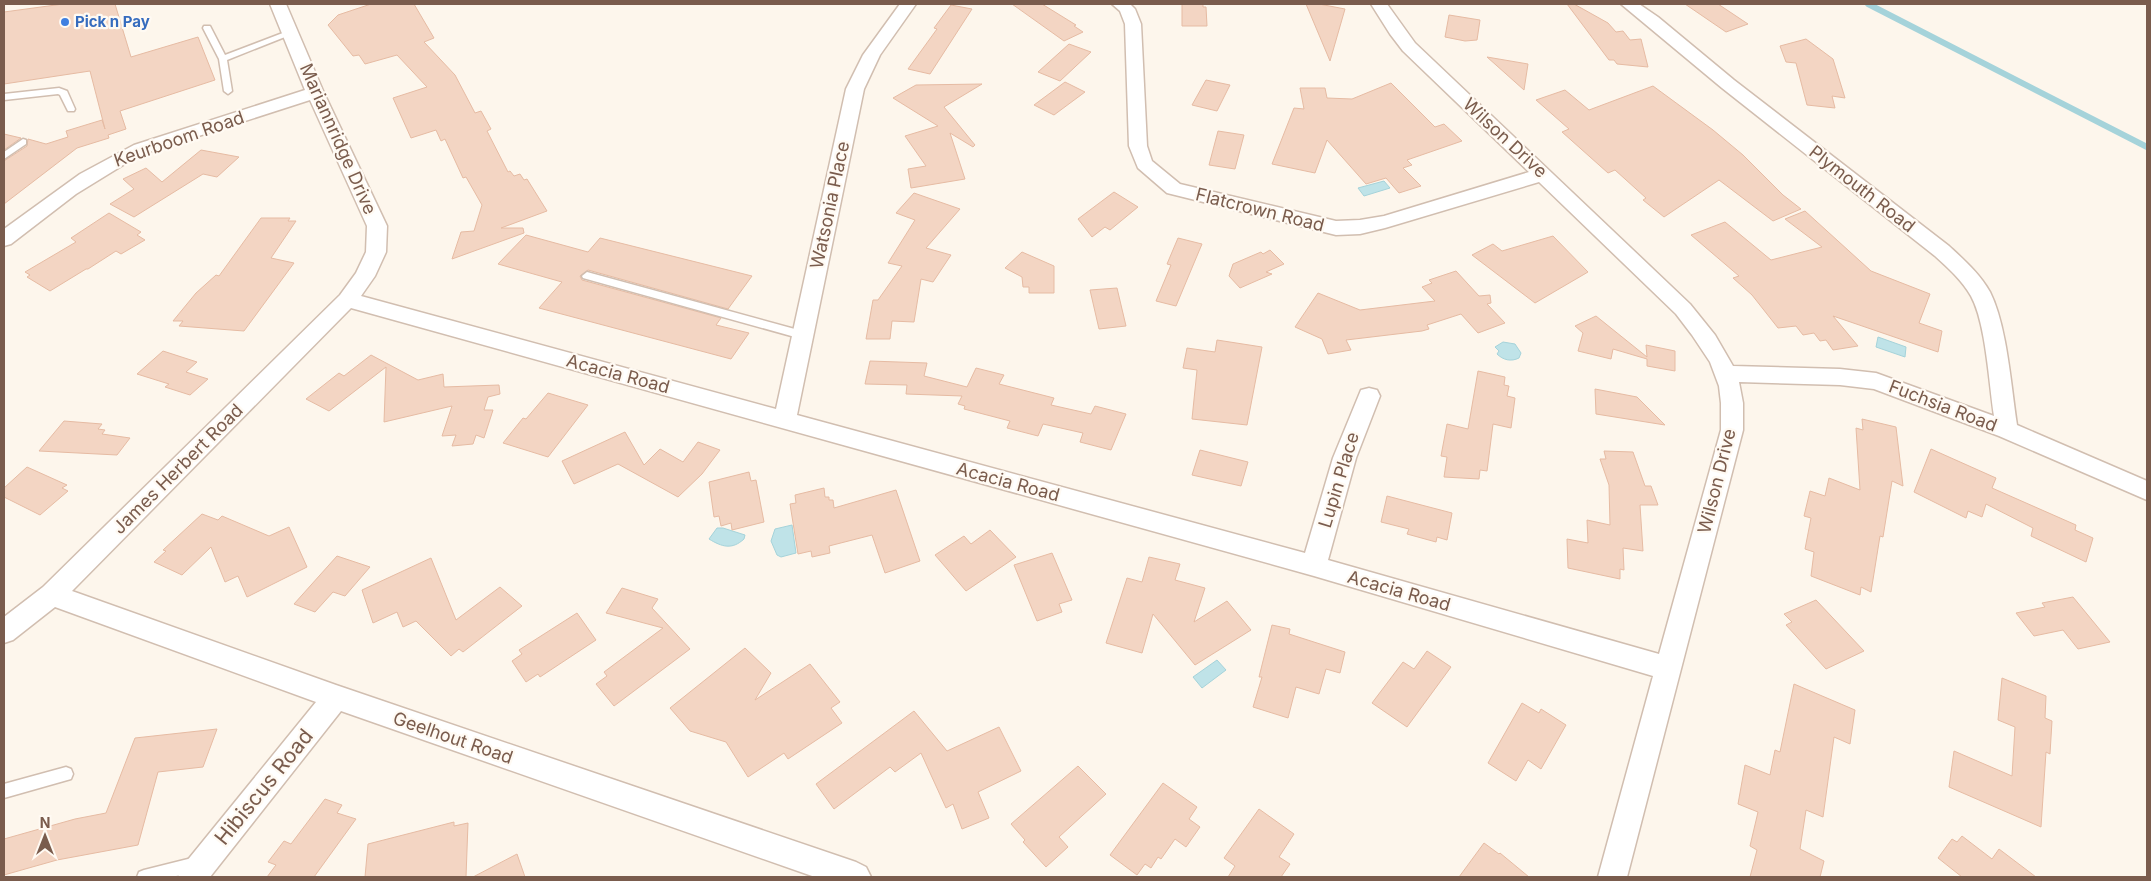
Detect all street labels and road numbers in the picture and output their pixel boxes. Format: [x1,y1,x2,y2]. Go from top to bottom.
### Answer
street label: Mariannridge Drive [296,60,381,217]
street label: Wilson Drive [1459,93,1552,182]
street label: Keurboom Road [111,106,247,171]
street label: Watsonia Place [806,139,853,271]
street label: Plymouth Road [1805,141,1919,236]
street label: Flatcrown Road [1194,183,1327,236]
street label: Acacia Road [564,350,672,397]
street label: Fuchsia Road [1886,375,2000,436]
street label: James Herbert Road [108,399,247,538]
street label: Wilson Drive [1693,426,1740,535]
street label: Lupin Place [1314,430,1363,530]
street label: Acacia Road [954,458,1062,505]
street label: Acacia Road [1345,566,1453,615]
street label: Geelhout Road [391,707,516,768]
street label: Hibiscus Road [209,724,318,850]

